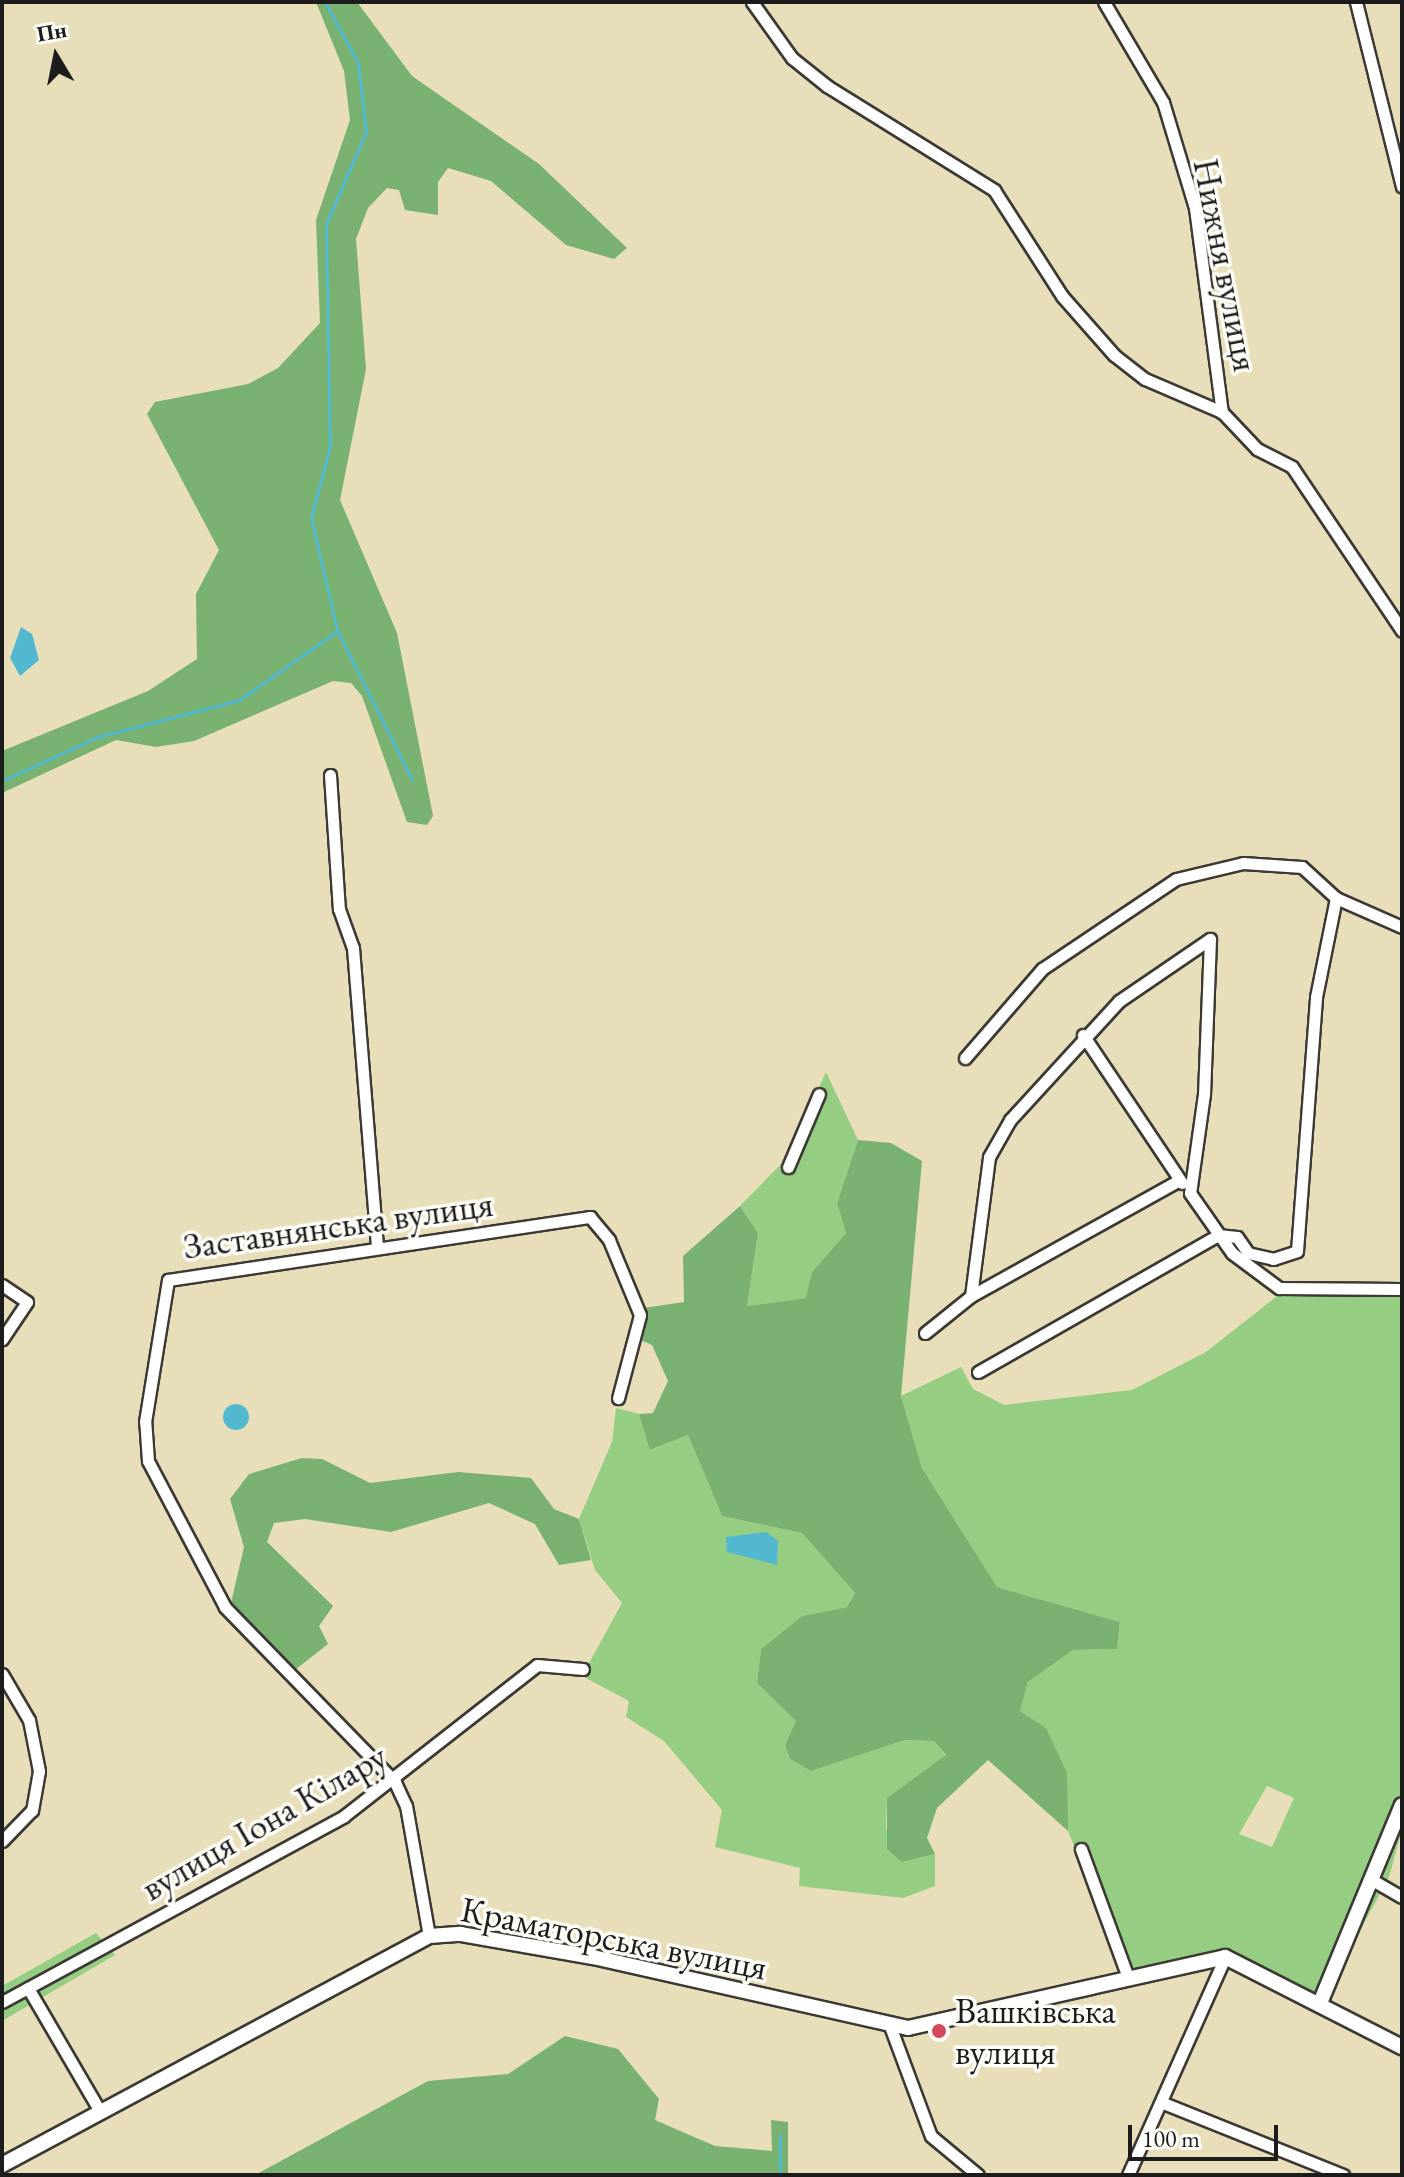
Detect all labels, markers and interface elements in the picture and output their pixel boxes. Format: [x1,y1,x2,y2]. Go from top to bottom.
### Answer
text: Пн [34,15,69,49]
north arrow [16,16,96,96]
street label: Нижня вулиця [1184,155,1268,375]
street label: Заставнянська вулиця [180,1182,496,1268]
street label: вулиця Іона Кілару [134,1734,394,1910]
street label: Краматорська вулиця [457,1887,771,1989]
place label: Вашківська вулиця [955,1988,1116,2073]
marker: Вашківська вулиця [930,2022,948,2040]
scale bar [1132,2109,1282,2159]
text: 100 m [1142,2123,1200,2154]

